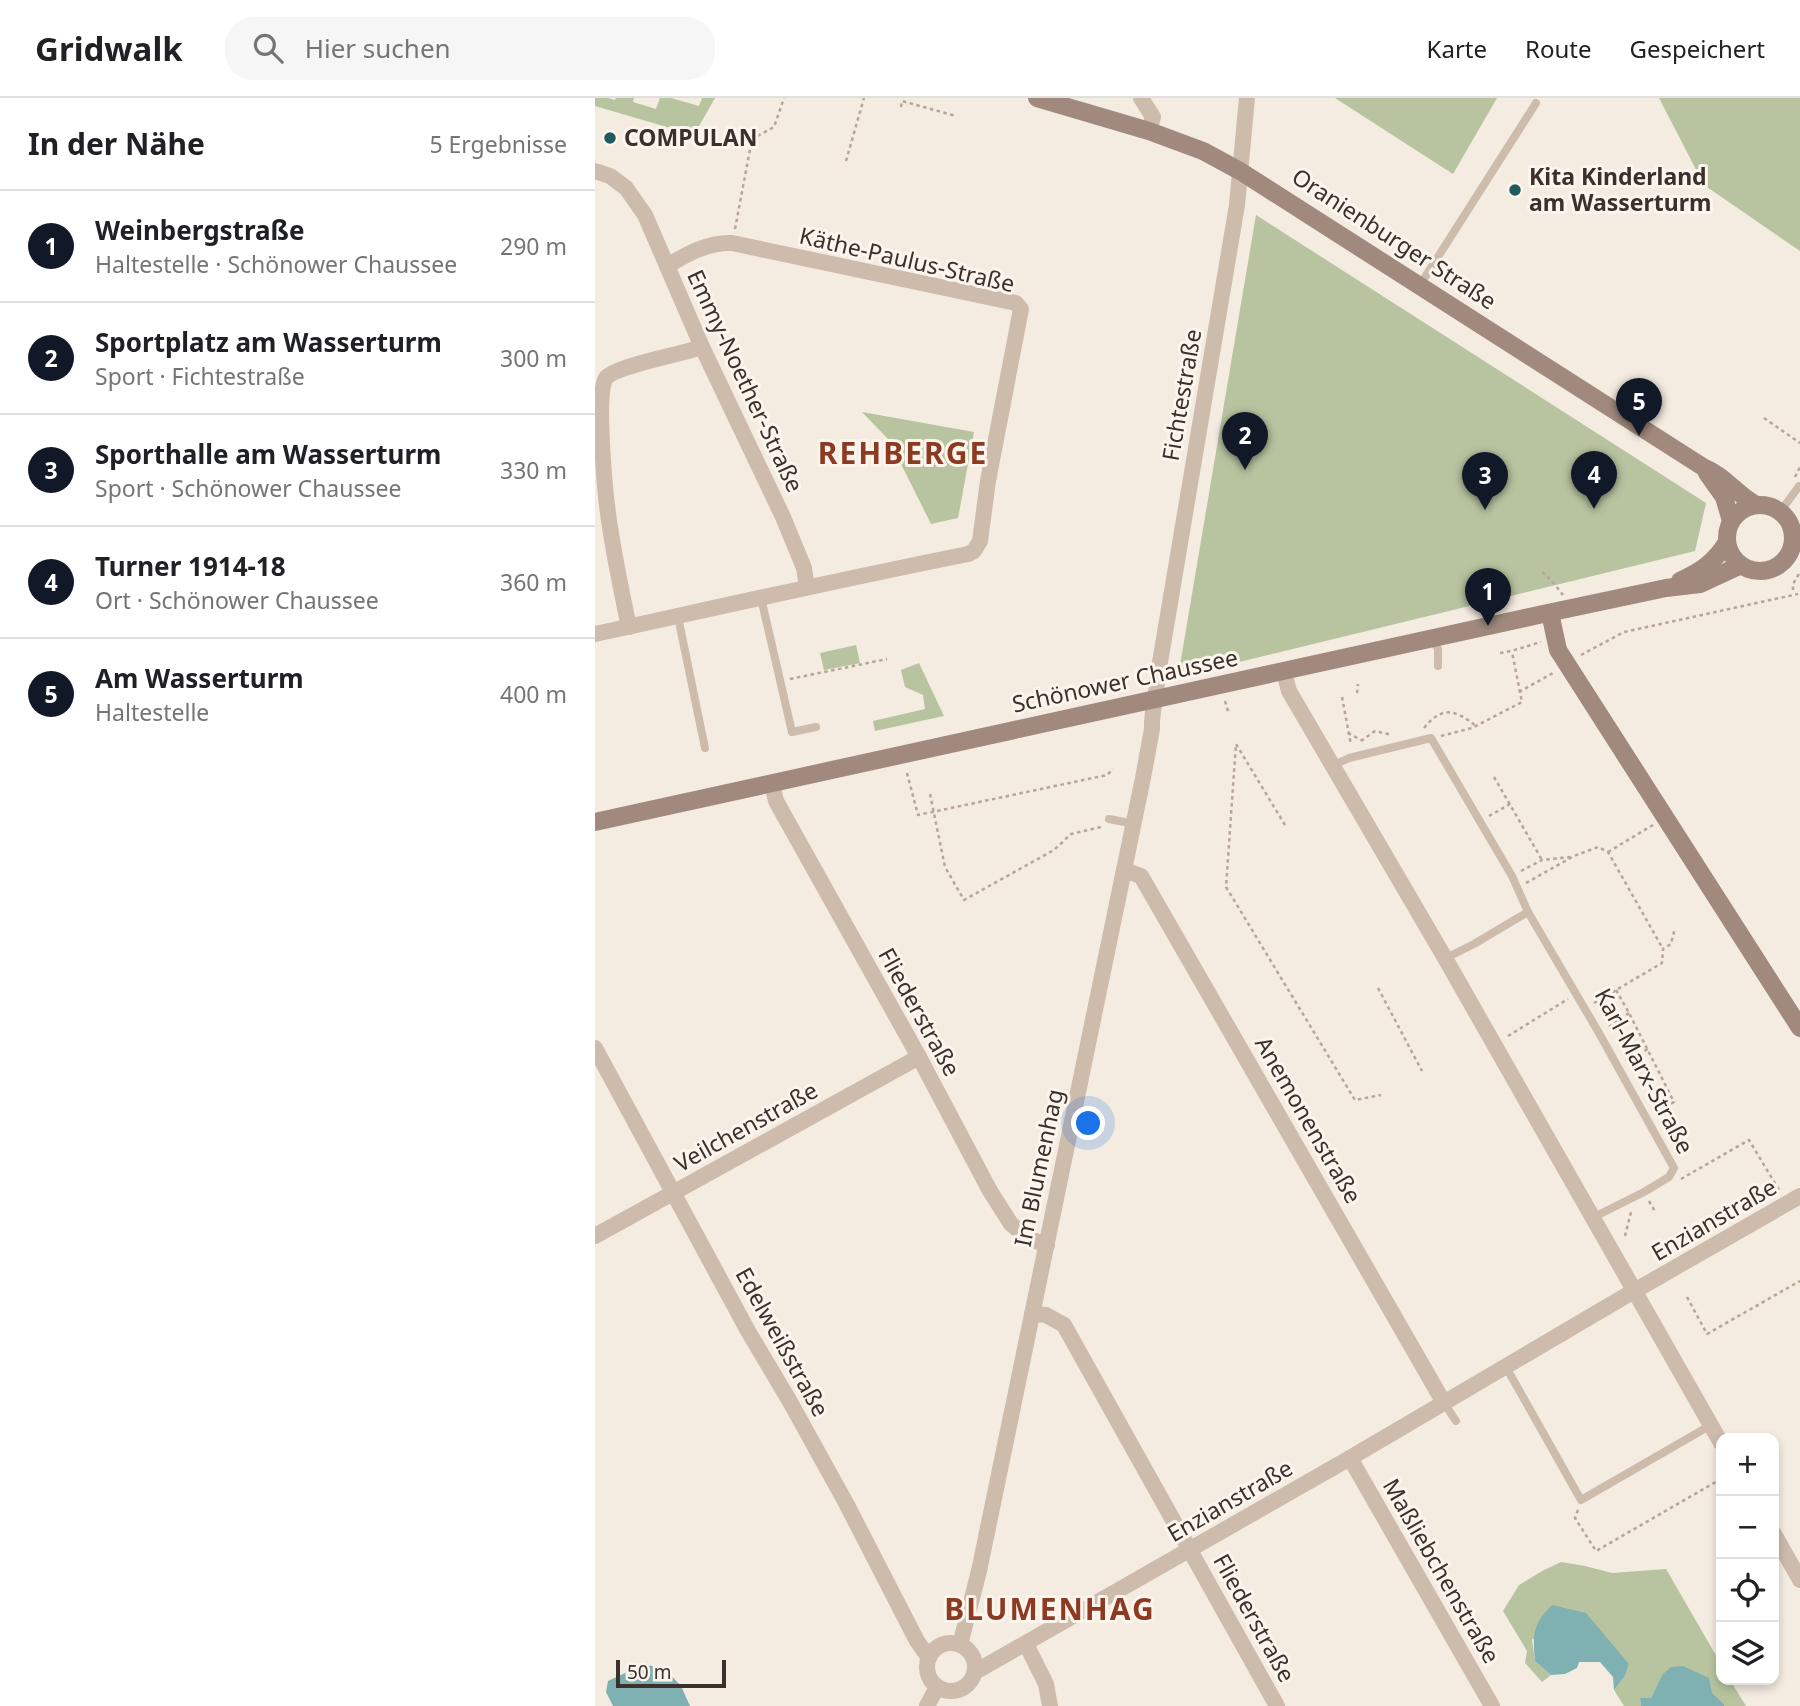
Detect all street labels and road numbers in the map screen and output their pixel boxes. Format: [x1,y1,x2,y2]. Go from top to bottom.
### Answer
street label: Oranienburger Straße [1286,160,1503,316]
street label: Käthe-Paulus-Straße [796,219,1018,299]
street label: Emmy-Noether-Straße [680,264,812,497]
street label: Fichtestraße [1154,326,1208,463]
street label: Schönower Chaussee [1009,640,1241,720]
street label: Fliederstraße [871,942,968,1081]
street label: Karl-Marx-Straße [1588,982,1702,1159]
street label: Anemonenstraße [1248,1030,1370,1209]
street label: Veilchenstraße [668,1073,823,1179]
street label: Im Blumenhag [1006,1086,1070,1250]
street label: Enzianstraße [1645,1170,1782,1268]
street label: Edelweißstraße [729,1261,837,1422]
street label: Enzianstraße [1161,1451,1298,1549]
street label: Maßliebchenstraße [1376,1472,1508,1669]
street label: Fliederstraße [1206,1548,1303,1687]

